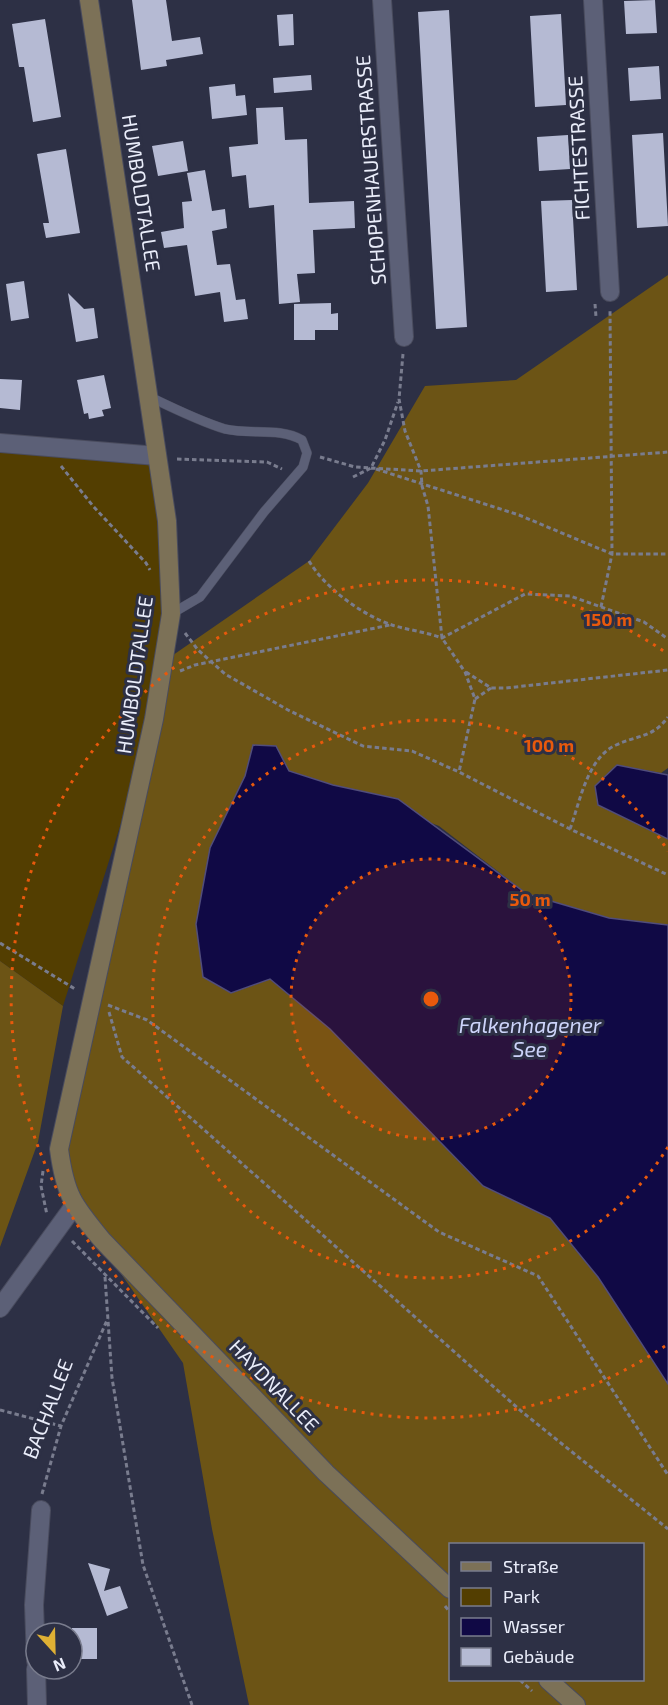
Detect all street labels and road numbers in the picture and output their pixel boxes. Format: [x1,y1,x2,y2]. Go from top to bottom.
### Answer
street label: SCHOPENHAUERSTRASSE [350,54,390,286]
street label: FICHTESTRASSE [562,75,594,221]
street label: HUMBOLDTALLEE [118,112,166,273]
street label: HUMBOLDTALLEE [111,594,157,755]
street label: HAYDNALLEE [225,1334,325,1436]
street label: BACHALLEE [17,1355,77,1462]

